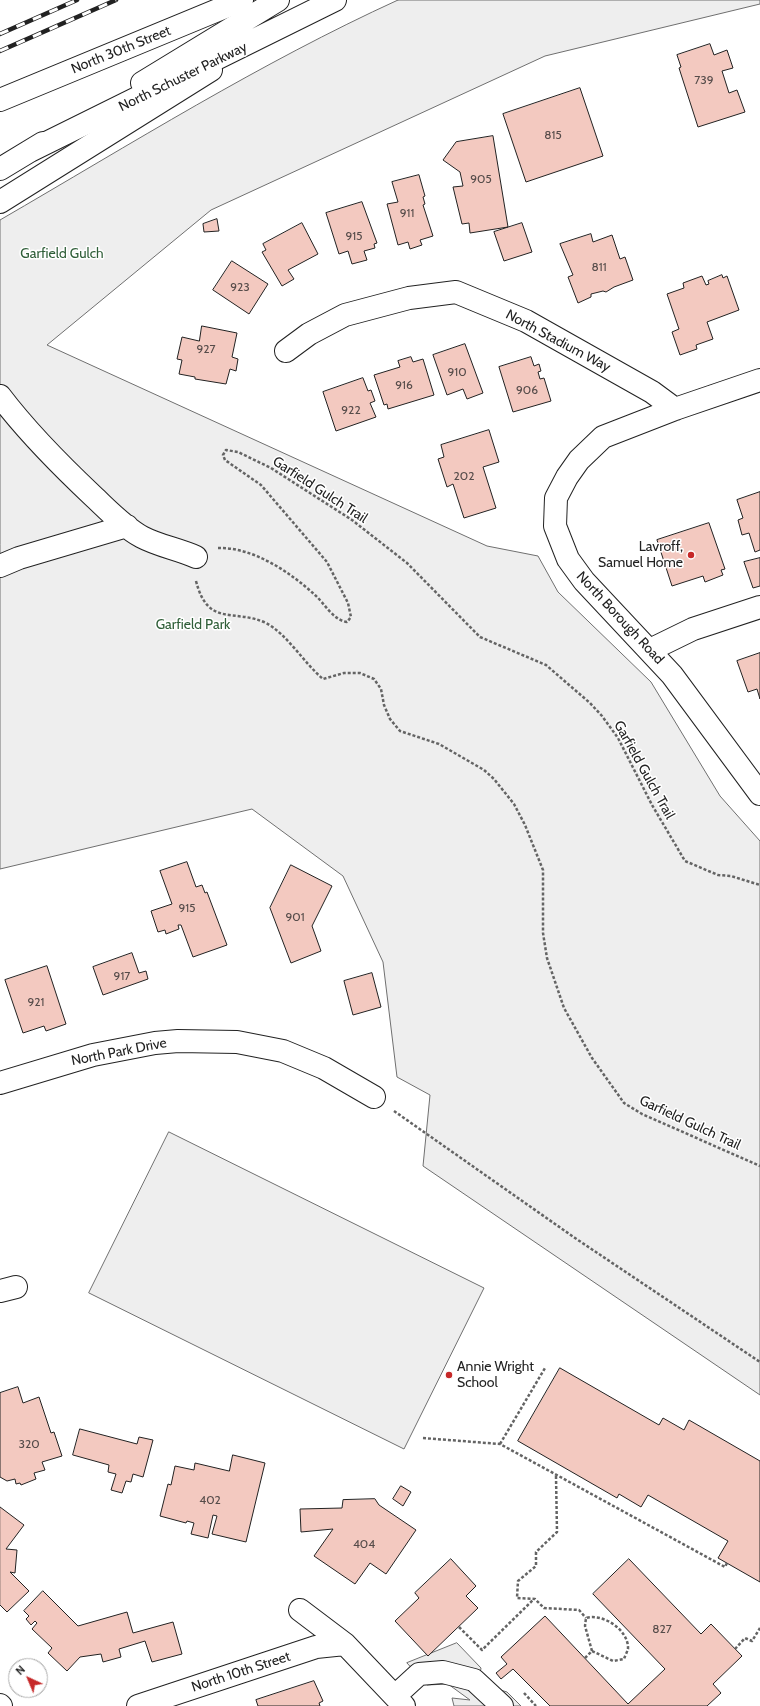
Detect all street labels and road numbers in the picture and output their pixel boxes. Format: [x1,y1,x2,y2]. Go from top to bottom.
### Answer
street label: North 30th Street [69,22,173,78]
street label: North Schuster Parkway [116,39,250,115]
street label: North Stadium Way [503,306,613,376]
street label: Garfield Gulch Trail [269,453,371,527]
street label: North Borough Road [573,568,667,668]
street label: Garfield Gulch Trail [610,718,678,822]
street label: North Park Drive [70,1034,168,1070]
street label: Garfield Gulch Trail [637,1092,743,1154]
street label: North 10th Street [189,1648,293,1696]

